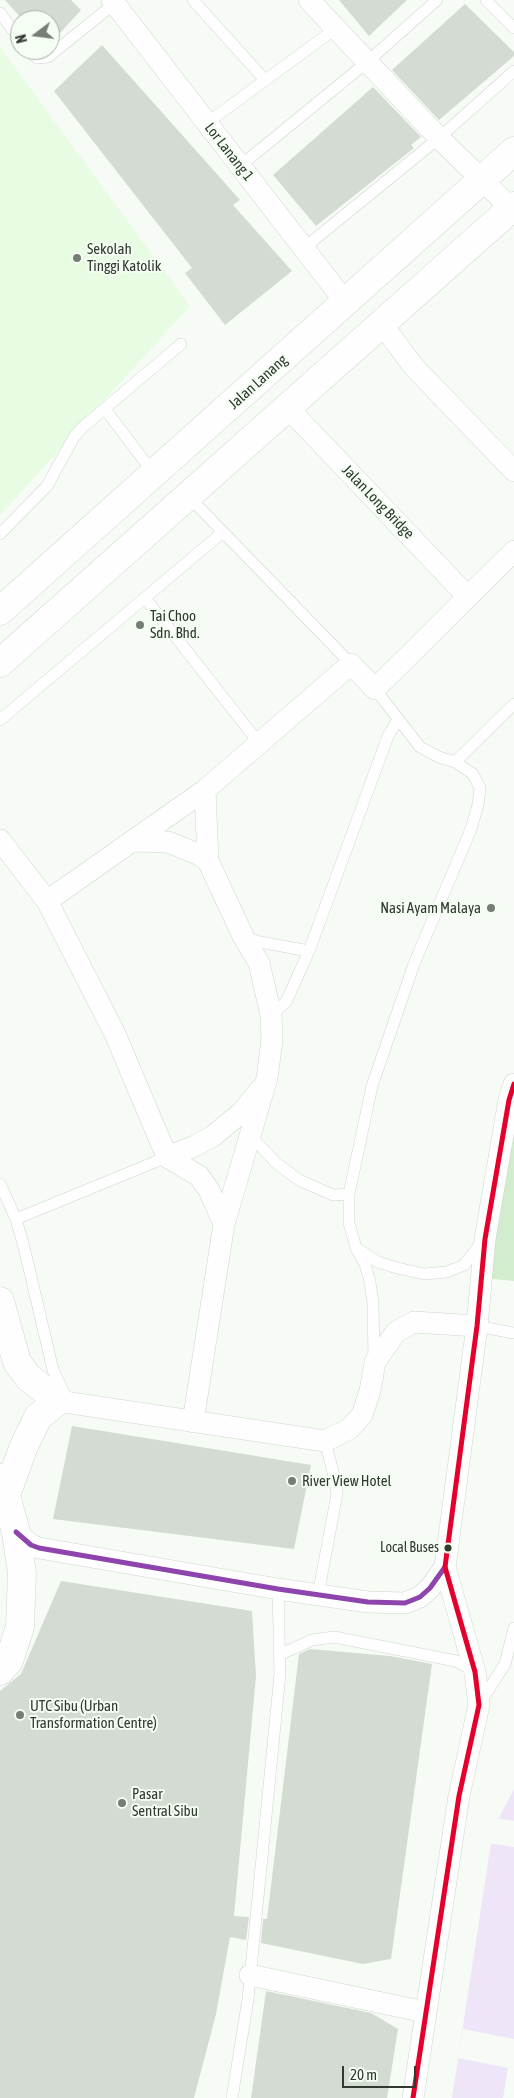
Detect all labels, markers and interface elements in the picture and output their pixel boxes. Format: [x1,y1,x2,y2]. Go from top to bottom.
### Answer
north arrow [10,10,60,60]
text: N [13,33,30,45]
street label: Lor Lanang 1 [201,119,257,185]
place label: Sekolah Tinggi Katolik [87,240,161,275]
marker: Sekolah Tinggi Katolik [71,252,83,264]
street label: Jalan Lanang [225,351,291,413]
street label: Jalan Long Bridge [338,461,418,543]
place label: Tai Choo Sdn. Bhd. [150,607,200,642]
marker: Tai Choo Sdn. Bhd. [134,619,146,631]
place label: Nasi Ayam Malaya [380,899,481,917]
marker: Nasi Ayam Malaya [485,902,497,914]
place label: River View Hotel [302,1472,391,1490]
marker: River View Hotel [286,1475,298,1487]
place label: Local Buses [380,1540,439,1556]
marker: Local Buses [443,1543,453,1553]
place label: UTC Sibu (Urban Transformation Centre) [30,1697,157,1732]
marker: UTC Sibu (Urban Transformation Centre) [14,1709,26,1721]
place label: Pasar Sentral Sibu [132,1785,198,1820]
marker: Pasar Sentral Sibu [116,1797,128,1809]
scale bar [344,2056,418,2088]
text: 20 m [350,2066,377,2083]

